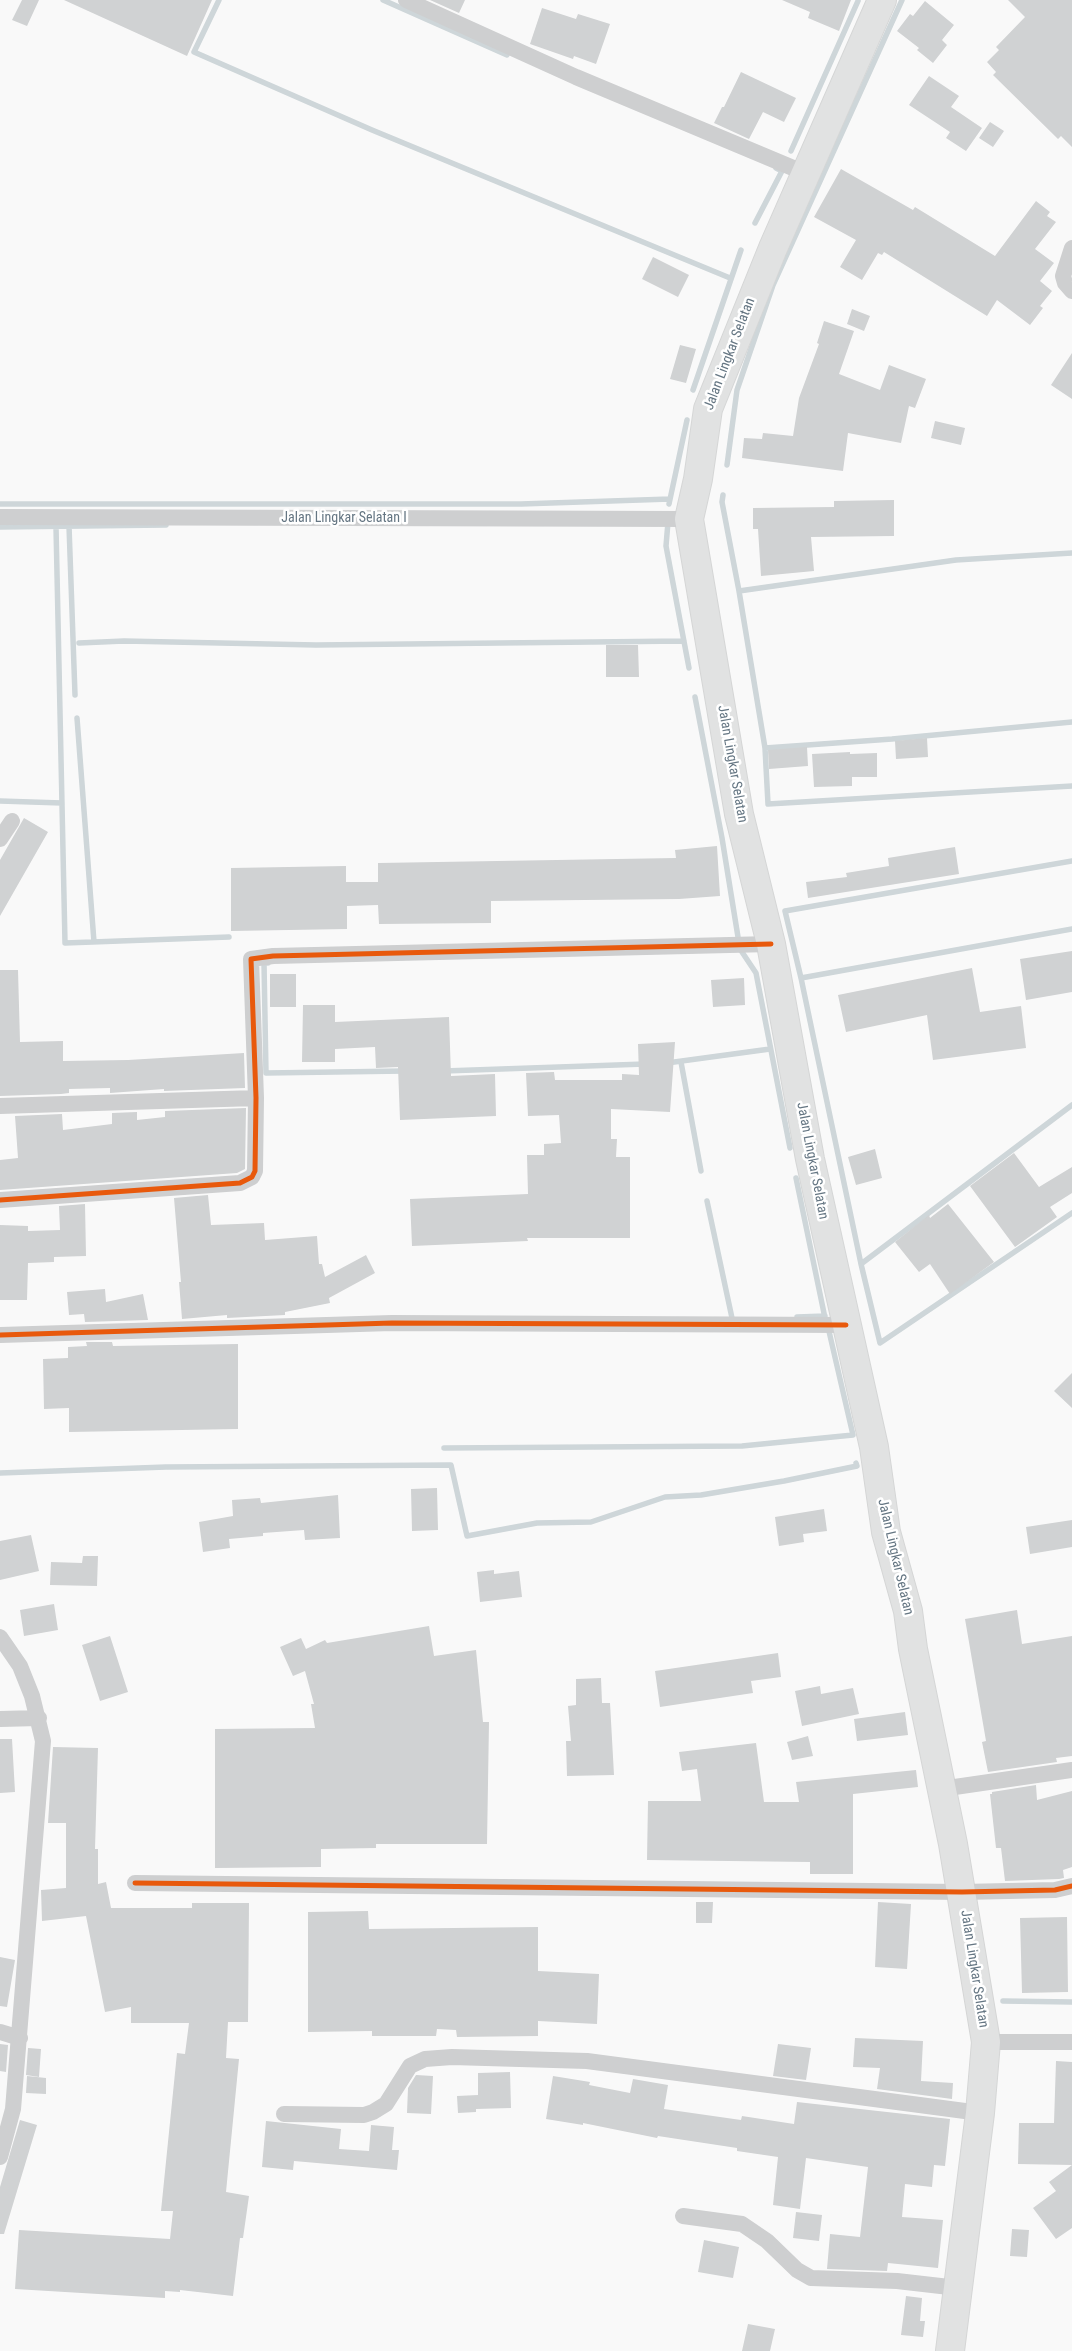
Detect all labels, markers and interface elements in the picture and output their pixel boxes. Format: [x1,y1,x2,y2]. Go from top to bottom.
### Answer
street label: Jalan Lingkar Selatan [701,296,759,412]
street label: Jalan Lingkar Selatan I [281,510,407,526]
street label: Jalan Lingkar Selatan [713,704,751,824]
street label: Jalan Lingkar Selatan [792,1101,832,1221]
street label: Jalan Lingkar Selatan [873,1497,917,1617]
street label: Jalan Lingkar Selatan [956,1909,992,2029]

